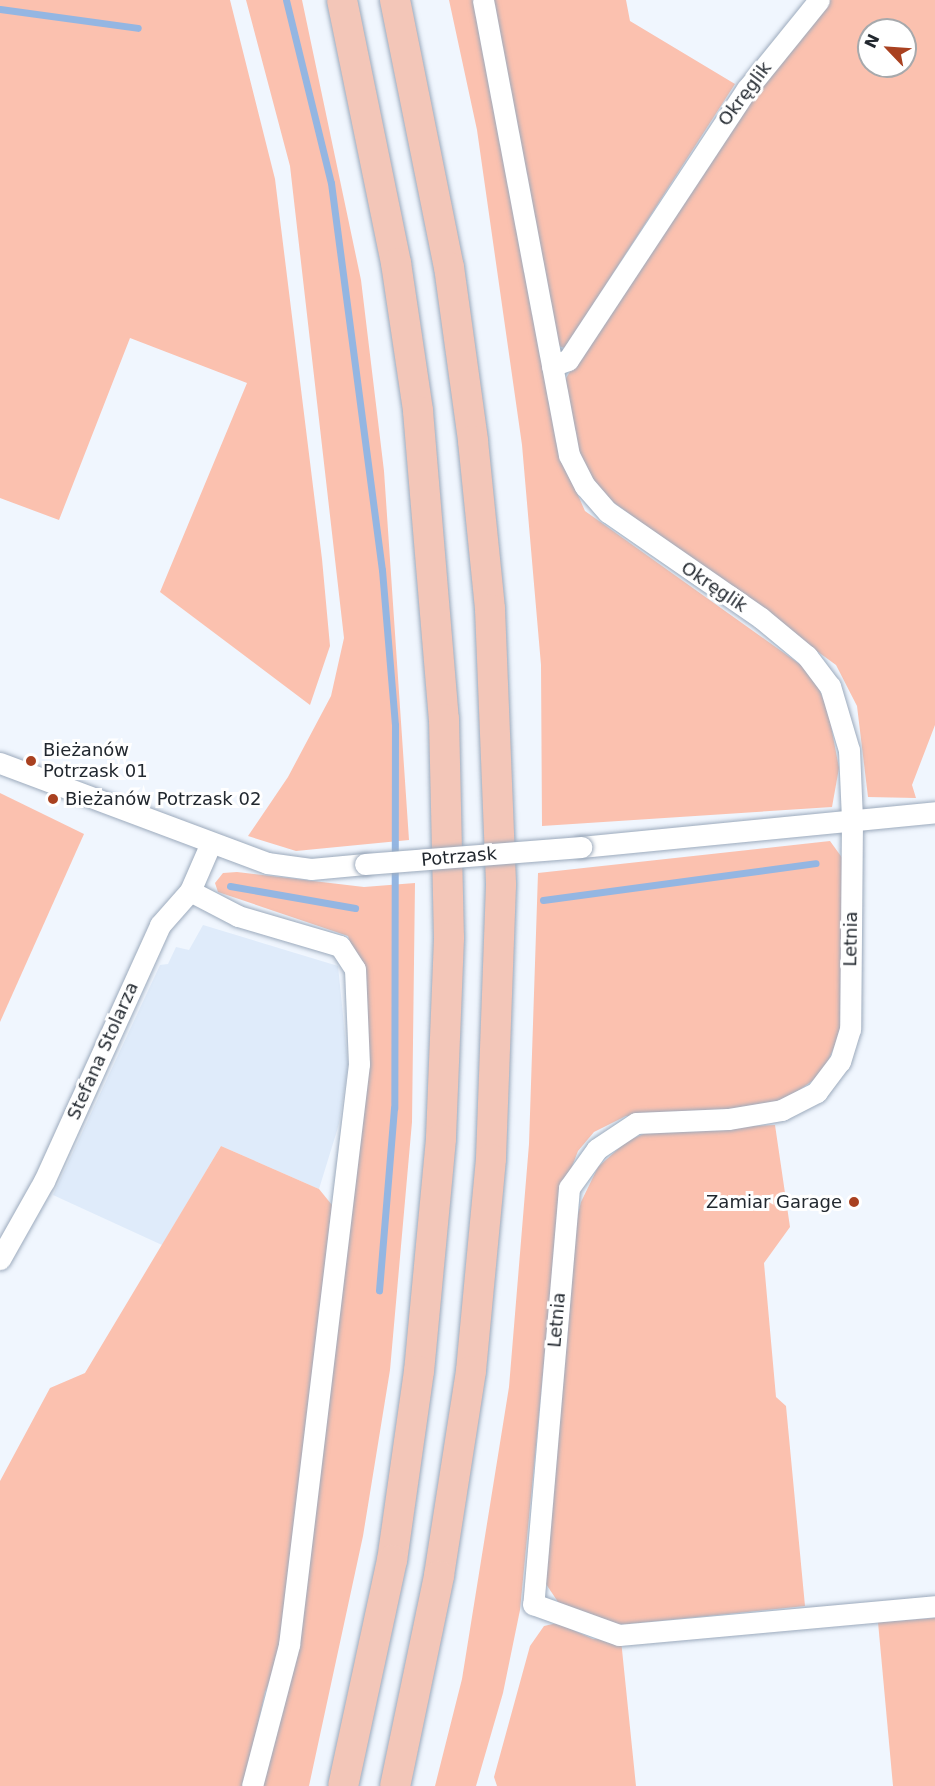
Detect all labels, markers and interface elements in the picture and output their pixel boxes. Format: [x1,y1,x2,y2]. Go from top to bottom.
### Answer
north arrow [857,18,917,78]
text: N [861,31,883,51]
street label: Okręglik [714,58,776,130]
street label: Okręglik [677,557,751,617]
place label: Bieżanów Potrzask 01 [43,740,148,783]
marker: Bieżanów Potrzask 01 [24,754,38,768]
place label: Bieżanów Potrzask 02 [65,788,261,810]
marker: Bieżanów Potrzask 02 [46,792,60,806]
street label: Potrzask [420,843,498,871]
street label: Letnia [840,911,862,967]
street label: Stefana Stolarza [63,979,143,1123]
place label: Zamiar Garage [706,1191,842,1213]
marker: Zamiar Garage [847,1195,861,1209]
street label: Letnia [544,1292,570,1348]

